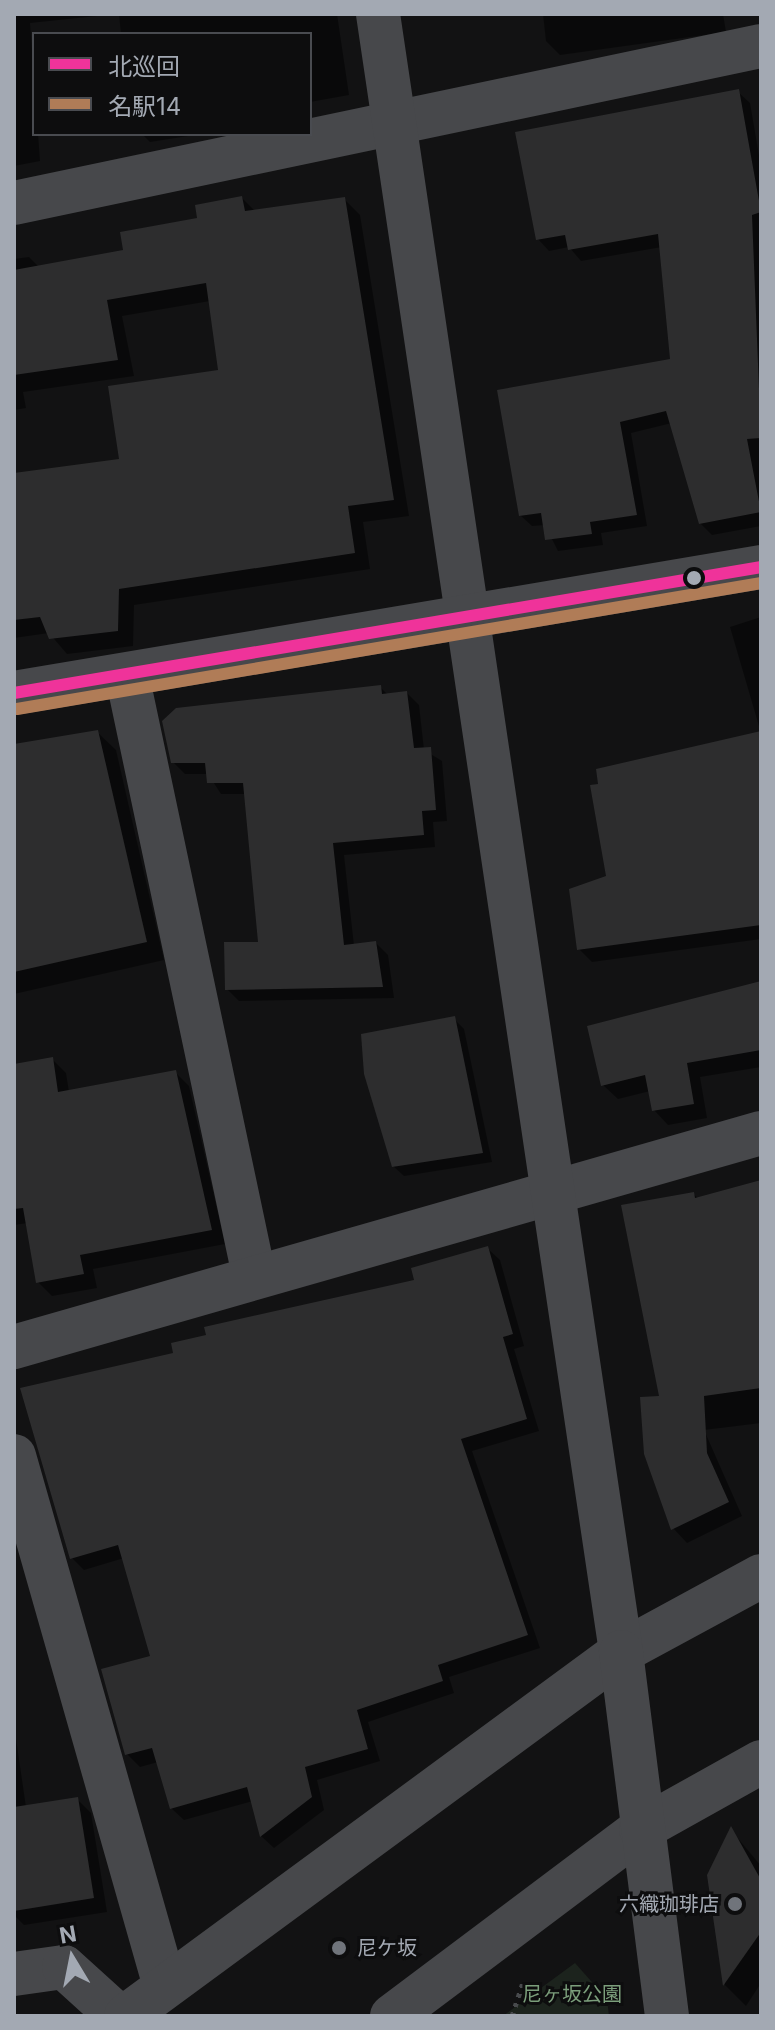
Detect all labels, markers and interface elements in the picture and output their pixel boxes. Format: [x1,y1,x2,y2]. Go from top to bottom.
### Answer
legend [32,32,312,136]
text: 北巡回 [108,52,180,81]
text: 名駅14 [108,92,181,121]
unlabelled marker [686,570,702,586]
place label: 六織珈琲店 [619,1892,719,1916]
marker: 六織珈琲店 [726,1895,744,1913]
north arrow [32,1918,112,1998]
text: N [57,1920,78,1949]
place label: 尼ケ坂 [357,1936,417,1960]
marker: 尼ケ坂 [328,1937,350,1959]
park label: 尼ヶ坂公園 [522,1982,622,2006]

